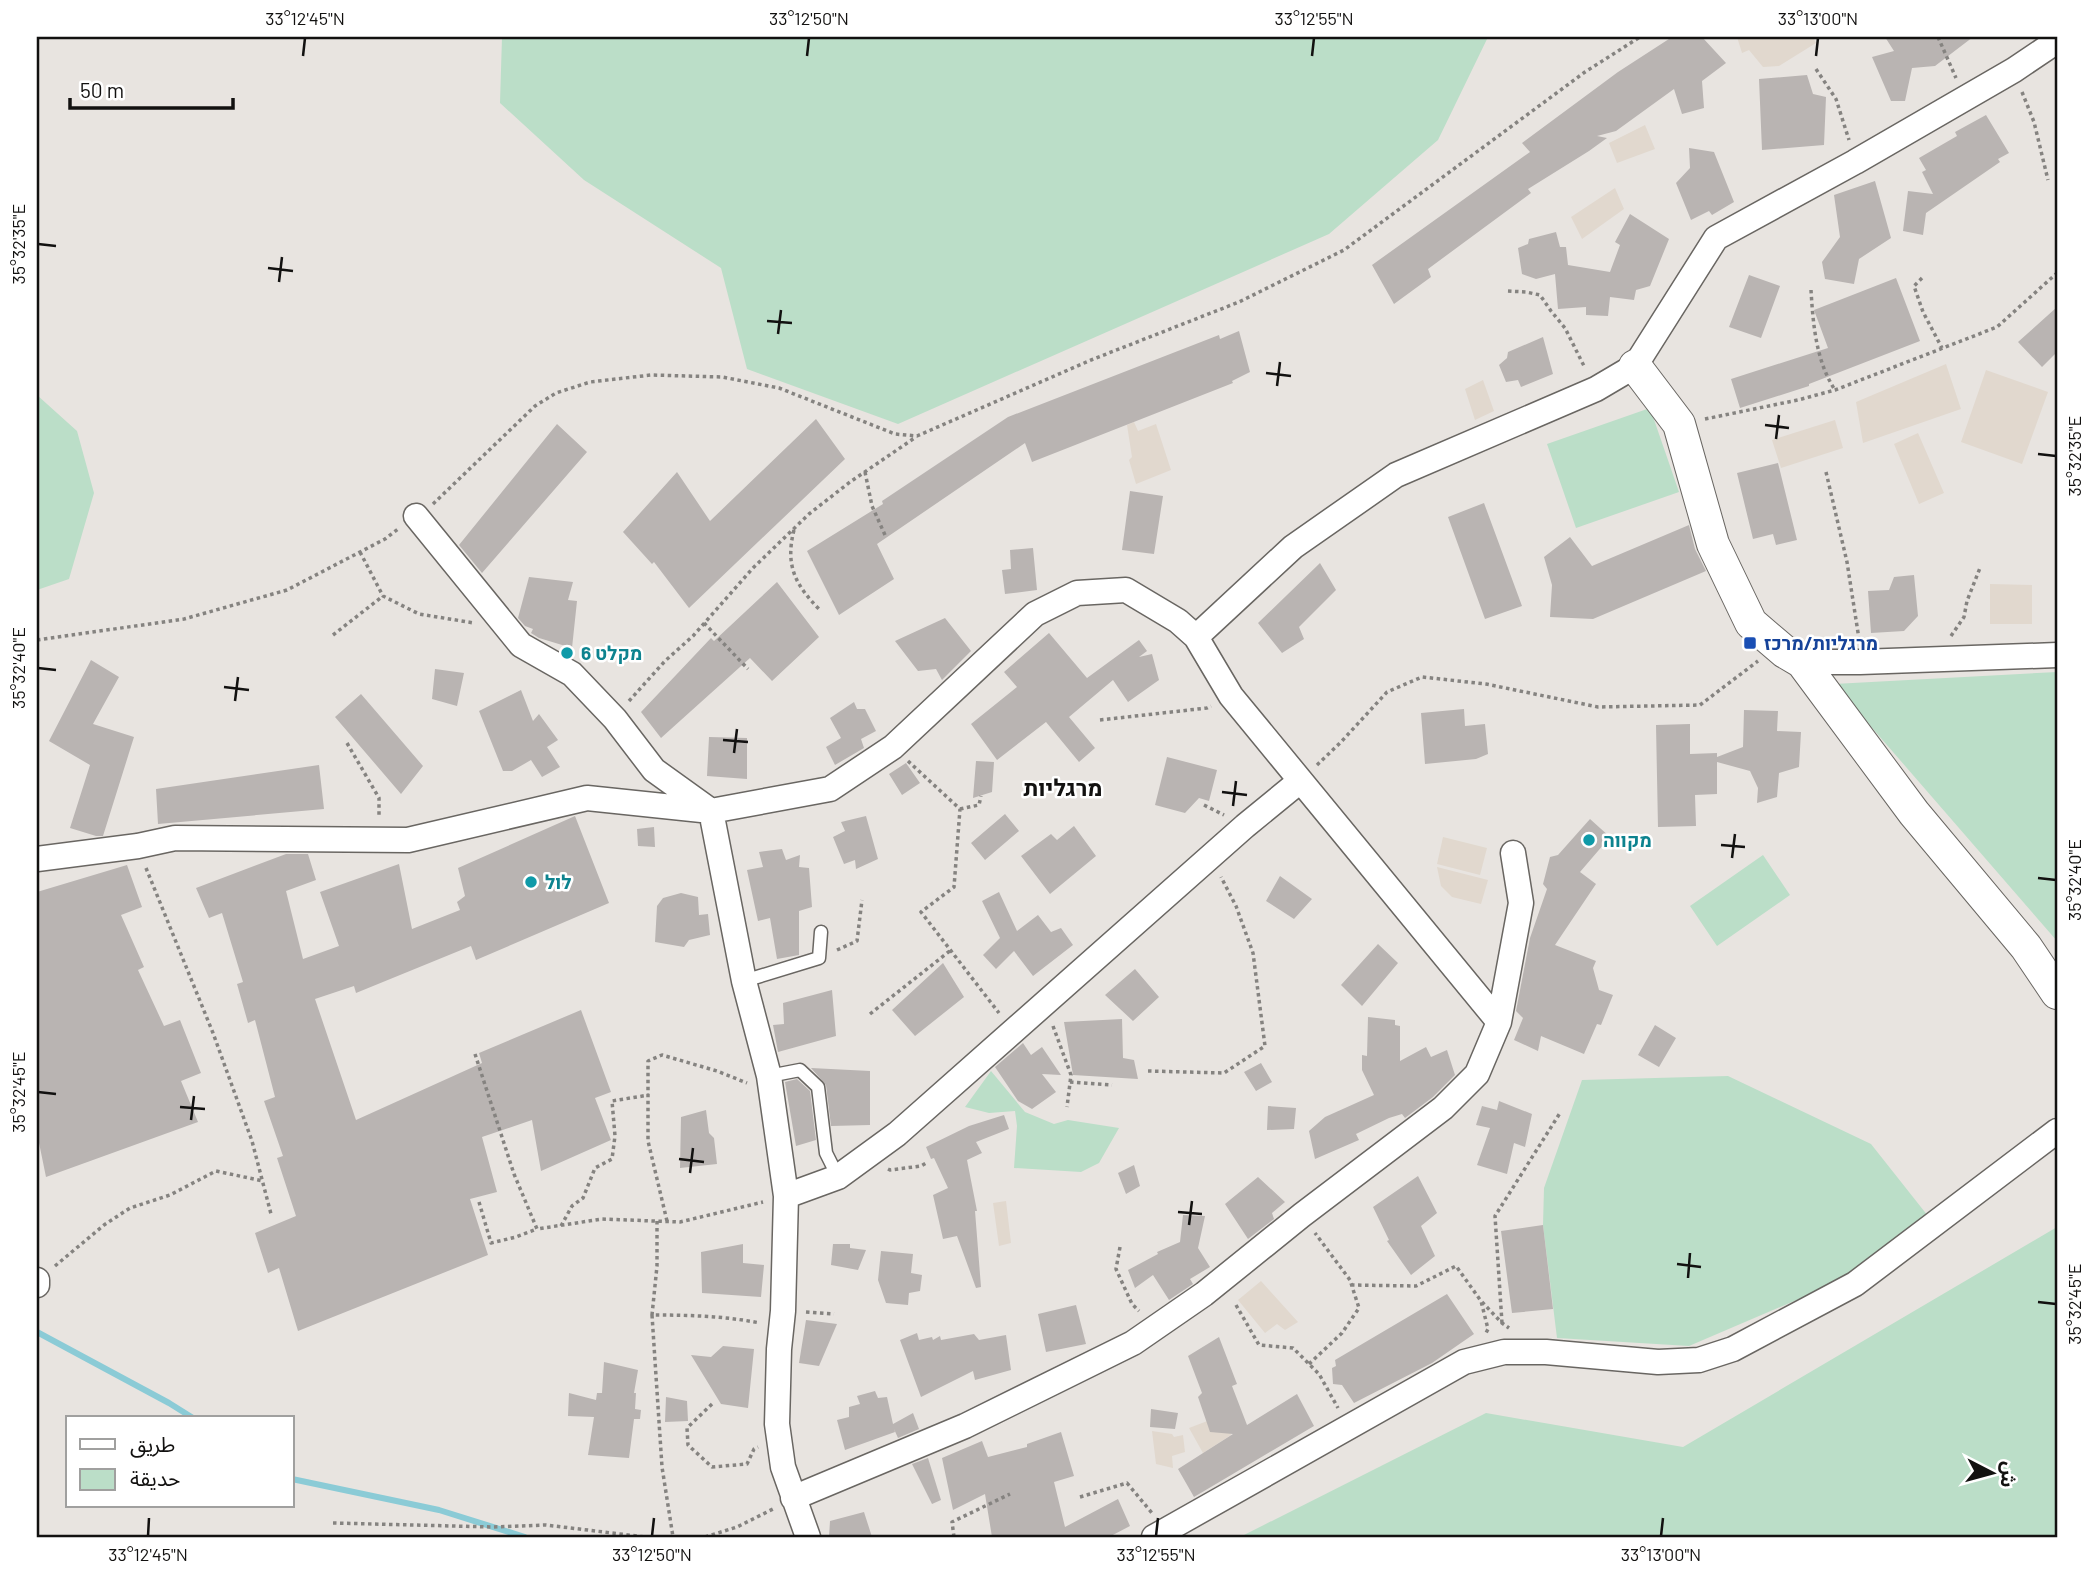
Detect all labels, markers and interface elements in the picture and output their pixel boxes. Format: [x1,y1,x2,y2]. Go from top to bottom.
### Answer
text: 33°12'45"N [265,7,345,29]
text: 33°12'50"N [769,7,849,29]
text: 33°12'55"N [1274,7,1354,29]
text: 33°13'00"N [1778,7,1858,29]
scale bar [70,66,233,110]
text: 50 m [80,77,124,102]
text: 35°32'35"E [7,204,29,284]
text: 35°32'35"E [2063,416,2085,496]
text: 35°32'40"E [7,627,29,709]
place label: מרגליות/מרכז [1764,631,1878,654]
marker: מרגליות/מרכז [1742,635,1758,651]
place label: מקלט 6 [581,641,642,664]
marker: מקלט 6 [559,645,575,661]
district label: מרגליות [1023,773,1103,801]
place label: מקווה [1603,828,1652,851]
marker: מקווה [1581,832,1597,848]
text: 35°32'40"E [2063,839,2085,921]
place label: לול [545,870,572,893]
marker: לול [523,874,539,890]
text: 35°32'45"E [7,1051,29,1133]
text: 35°32'45"E [2063,1263,2085,1345]
legend [66,1416,294,1508]
text: طريق [130,1431,175,1458]
north arrow [1958,1438,2028,1508]
text: ش [1997,1461,2022,1489]
text: حديقة [130,1465,180,1490]
text: 33°12'45"N [108,1543,188,1565]
text: 33°12'50"N [612,1543,692,1565]
text: 33°12'55"N [1116,1543,1196,1565]
text: 33°13'00"N [1621,1543,1701,1565]

